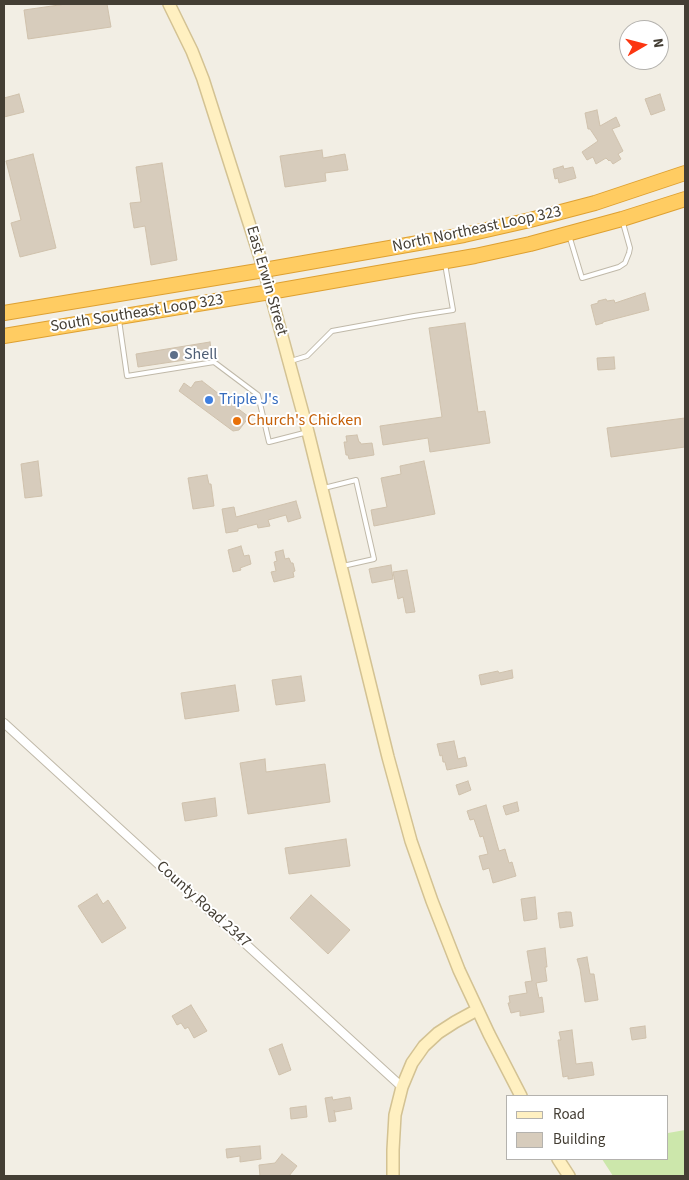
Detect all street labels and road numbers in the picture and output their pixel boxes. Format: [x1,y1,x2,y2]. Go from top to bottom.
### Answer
street label: North Northeast Loop 323 [391,203,563,257]
street label: East Erwin Street [241,224,291,338]
street label: South Southeast Loop 323 [49,291,225,337]
street label: County Road 2347 [152,857,254,953]

